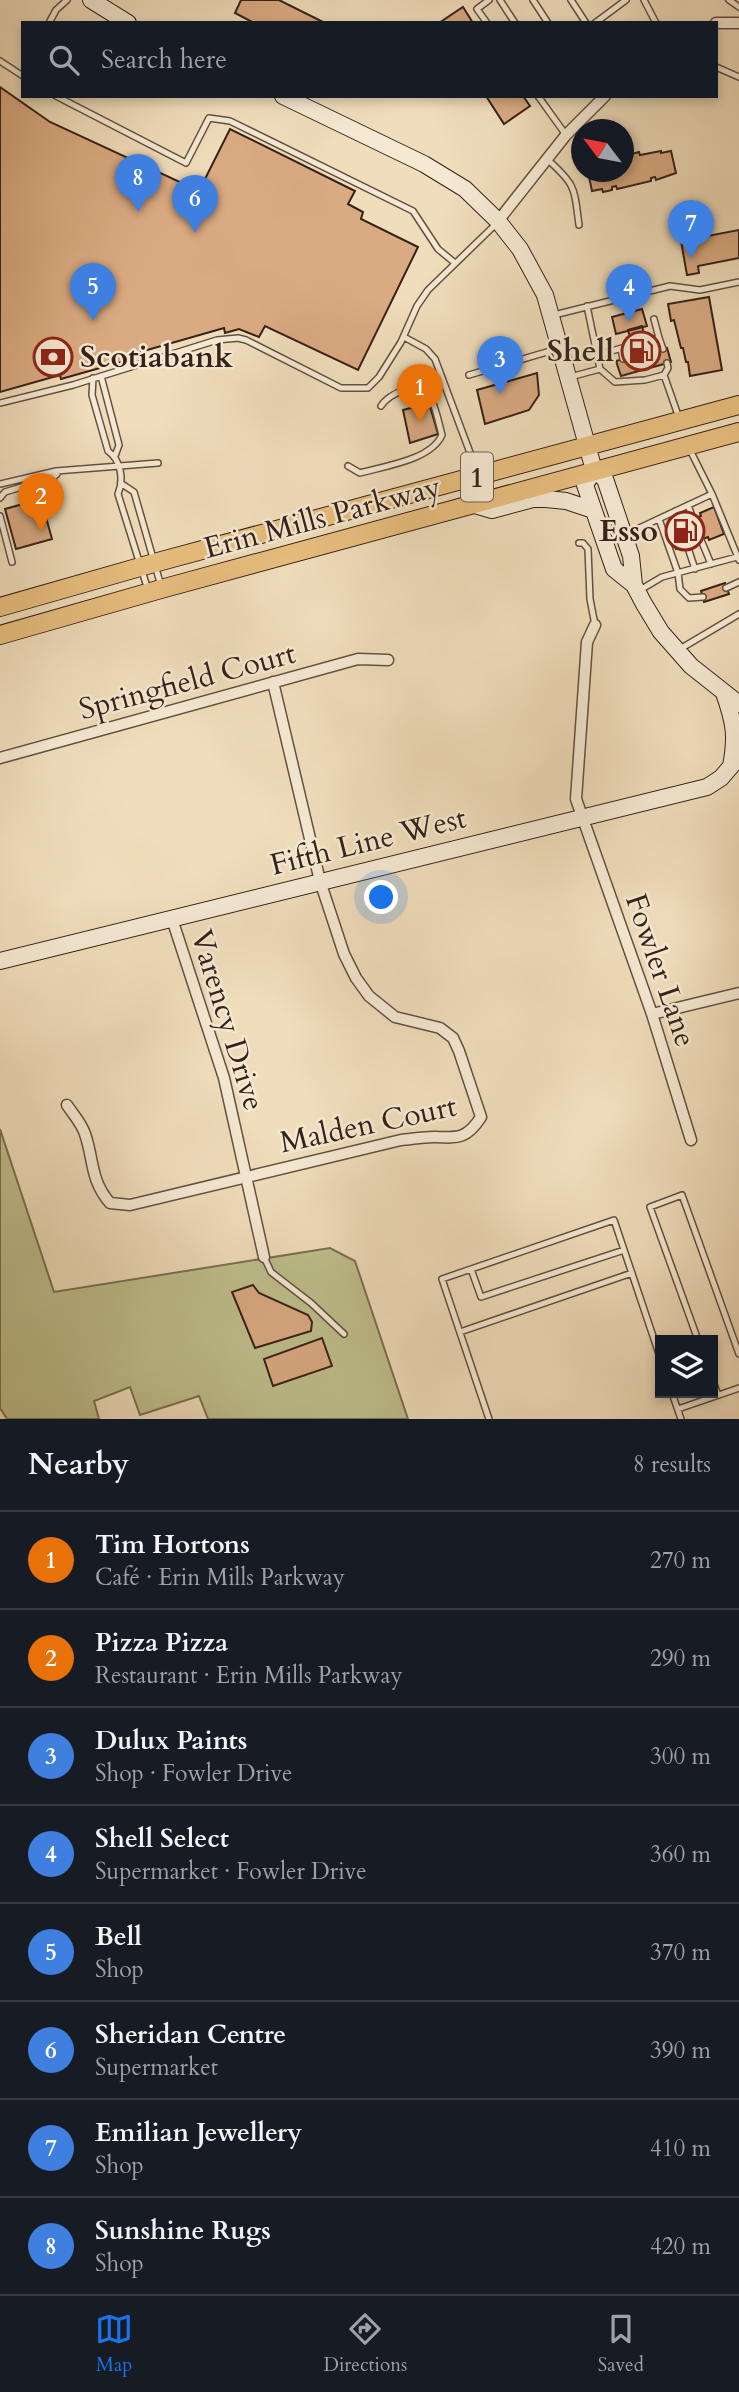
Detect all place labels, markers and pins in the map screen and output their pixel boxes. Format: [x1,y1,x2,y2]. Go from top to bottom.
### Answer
pin: 8 [115,154,161,212]
pin: 6 [172,175,218,233]
pin: 7 [668,200,714,258]
pin: 5 [70,263,116,321]
pin: 4 [606,264,652,322]
fuel station icon: Shell [620,330,662,372]
place label: Shell [547,331,614,372]
bank icon: Scotiabank [32,336,74,378]
pin: 3 [477,336,523,394]
place label: Scotiabank [80,337,233,378]
pin: 1 [397,364,443,422]
pin: 2 [18,473,64,531]
fuel station icon: Esso [664,510,706,552]
place label: Esso [599,511,658,552]

